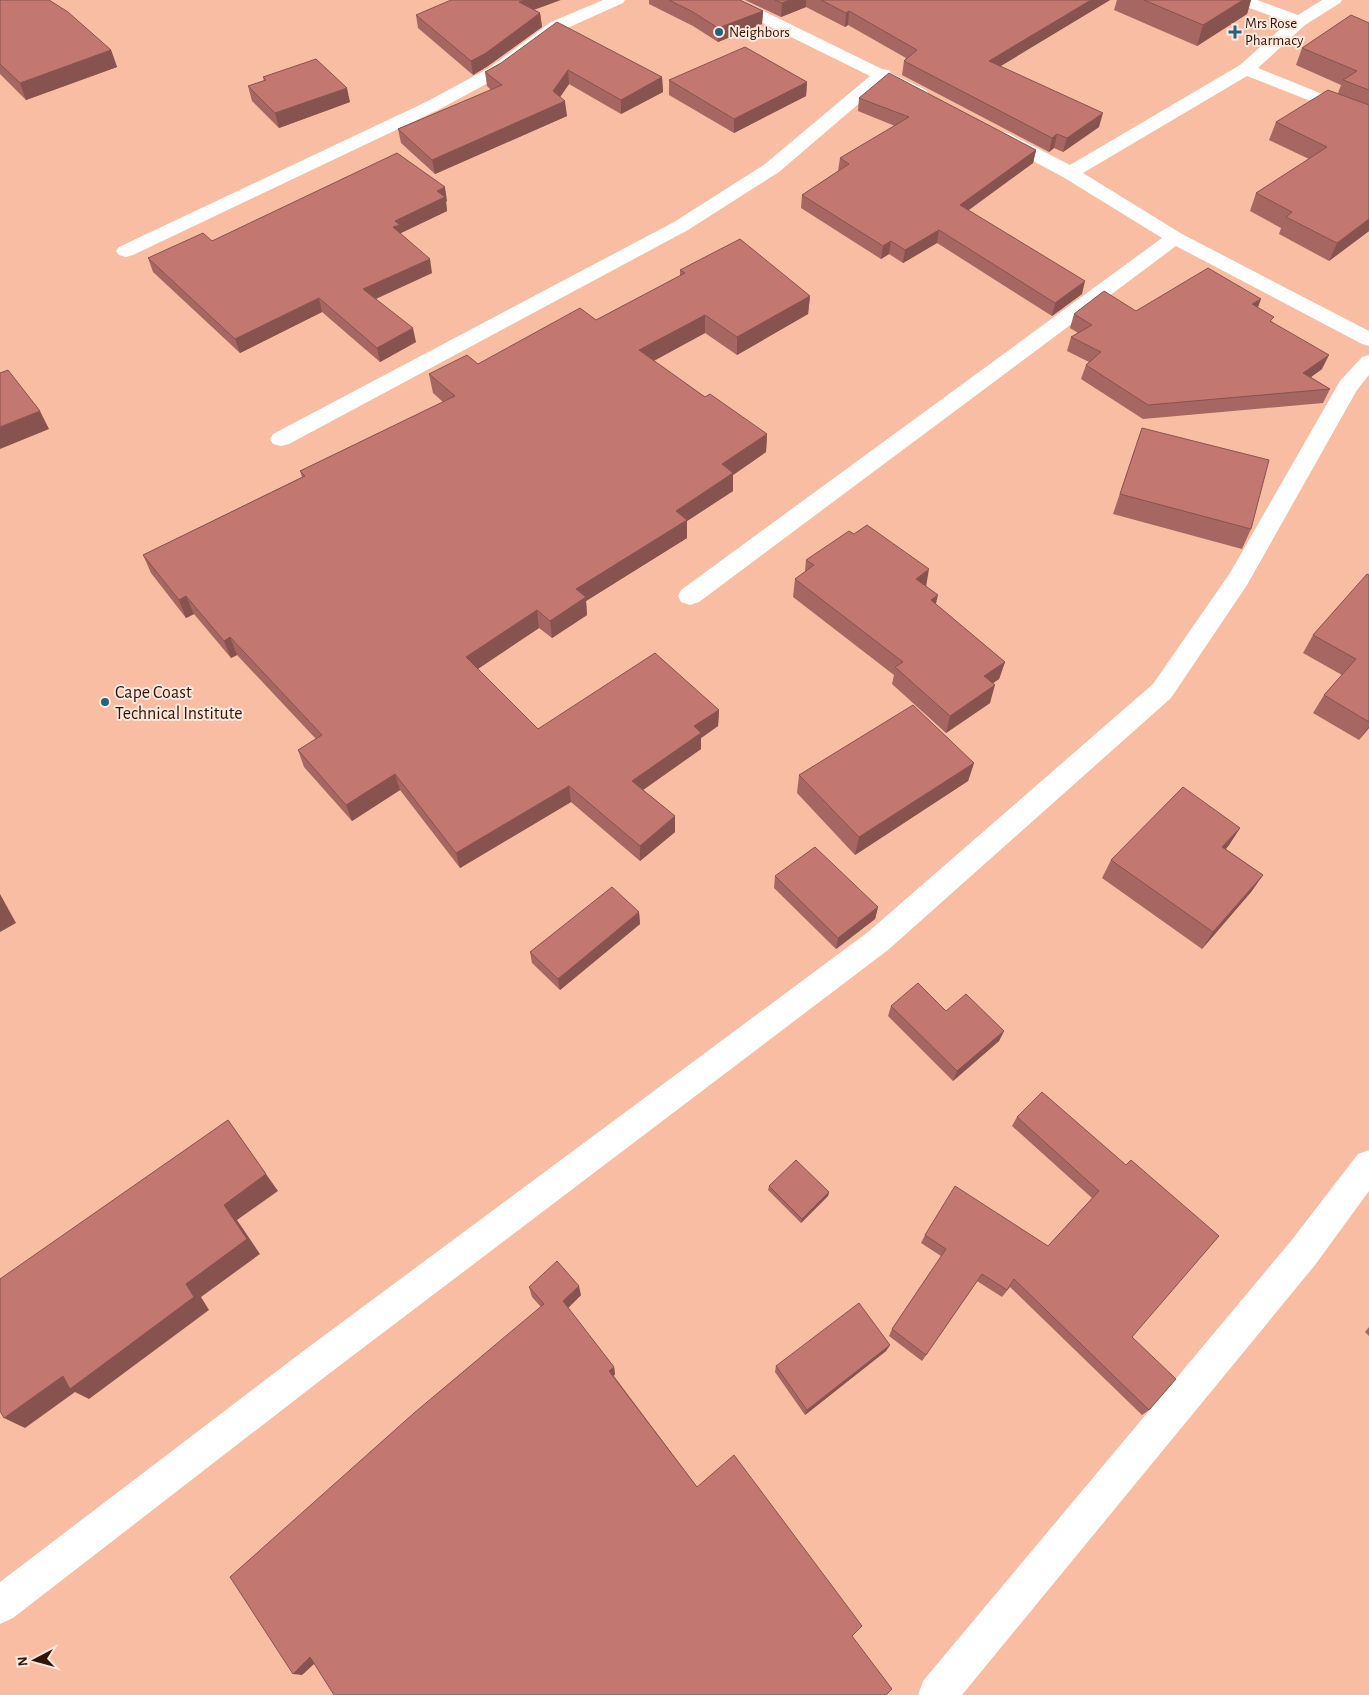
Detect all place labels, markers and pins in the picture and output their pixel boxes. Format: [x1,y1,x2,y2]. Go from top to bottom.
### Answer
place label: Mrs Rose Pharmacy [1245,16,1304,48]
place label: Neighbors [729,25,790,40]
marker: Neighbors [713,26,725,38]
marker: Mrs Rose Pharmacy [1229,26,1241,38]
place label: Cape Coast Technical Institute [115,684,243,723]
marker: Cape Coast Technical Institute [99,696,111,708]

